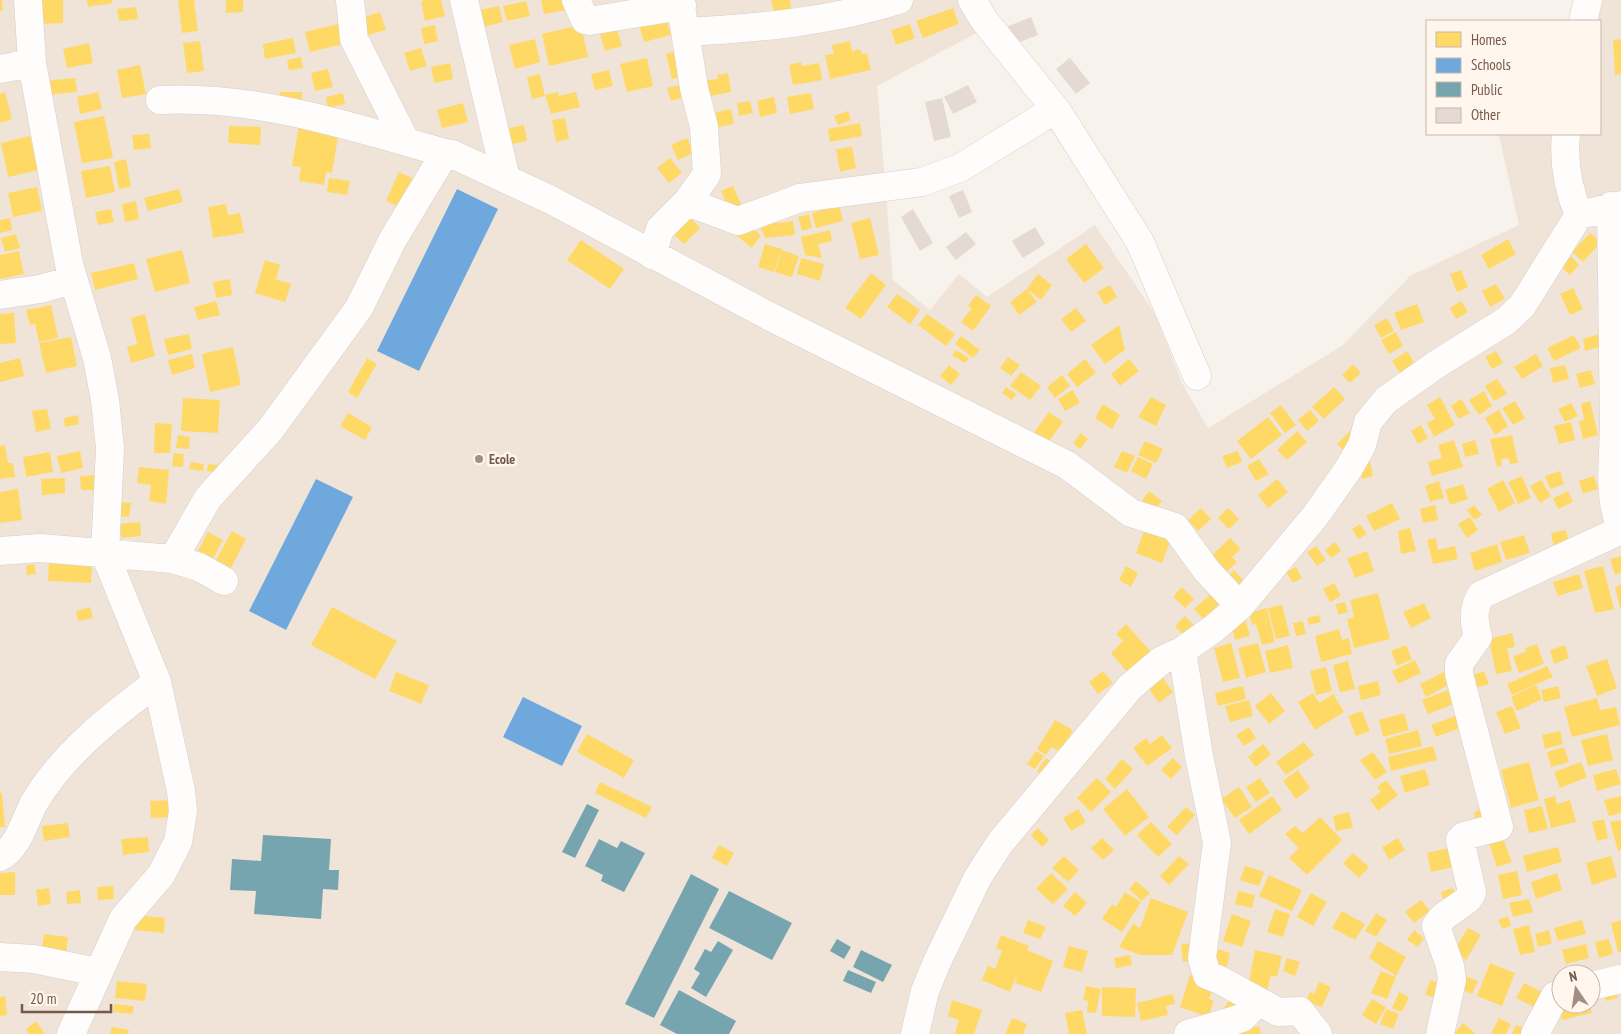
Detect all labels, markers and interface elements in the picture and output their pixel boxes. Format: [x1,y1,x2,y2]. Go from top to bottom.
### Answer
legend [1426,20,1601,135]
text: Homes [1471,30,1507,49]
text: Schools [1471,55,1511,74]
text: Public [1471,80,1503,99]
text: Other [1471,105,1501,124]
place label: Ecole [489,450,515,468]
marker: Ecole [473,453,485,465]
north arrow [1551,964,1601,1014]
text: N [1567,967,1579,986]
scale bar [22,982,111,1014]
text: 20 m [30,989,56,1008]

